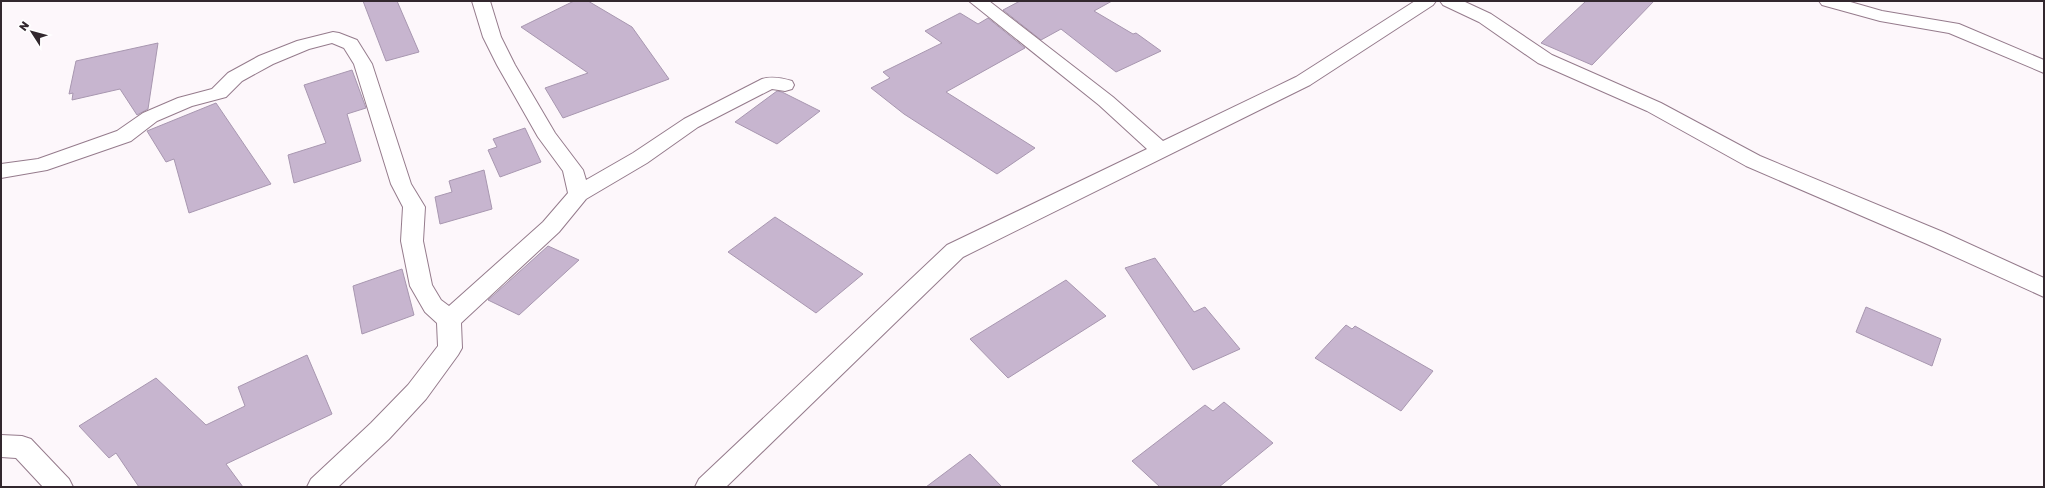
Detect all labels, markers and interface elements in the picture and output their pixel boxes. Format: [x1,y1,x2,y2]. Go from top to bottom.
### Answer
north arrow [12,12,52,52]
text: N [16,19,31,33]

